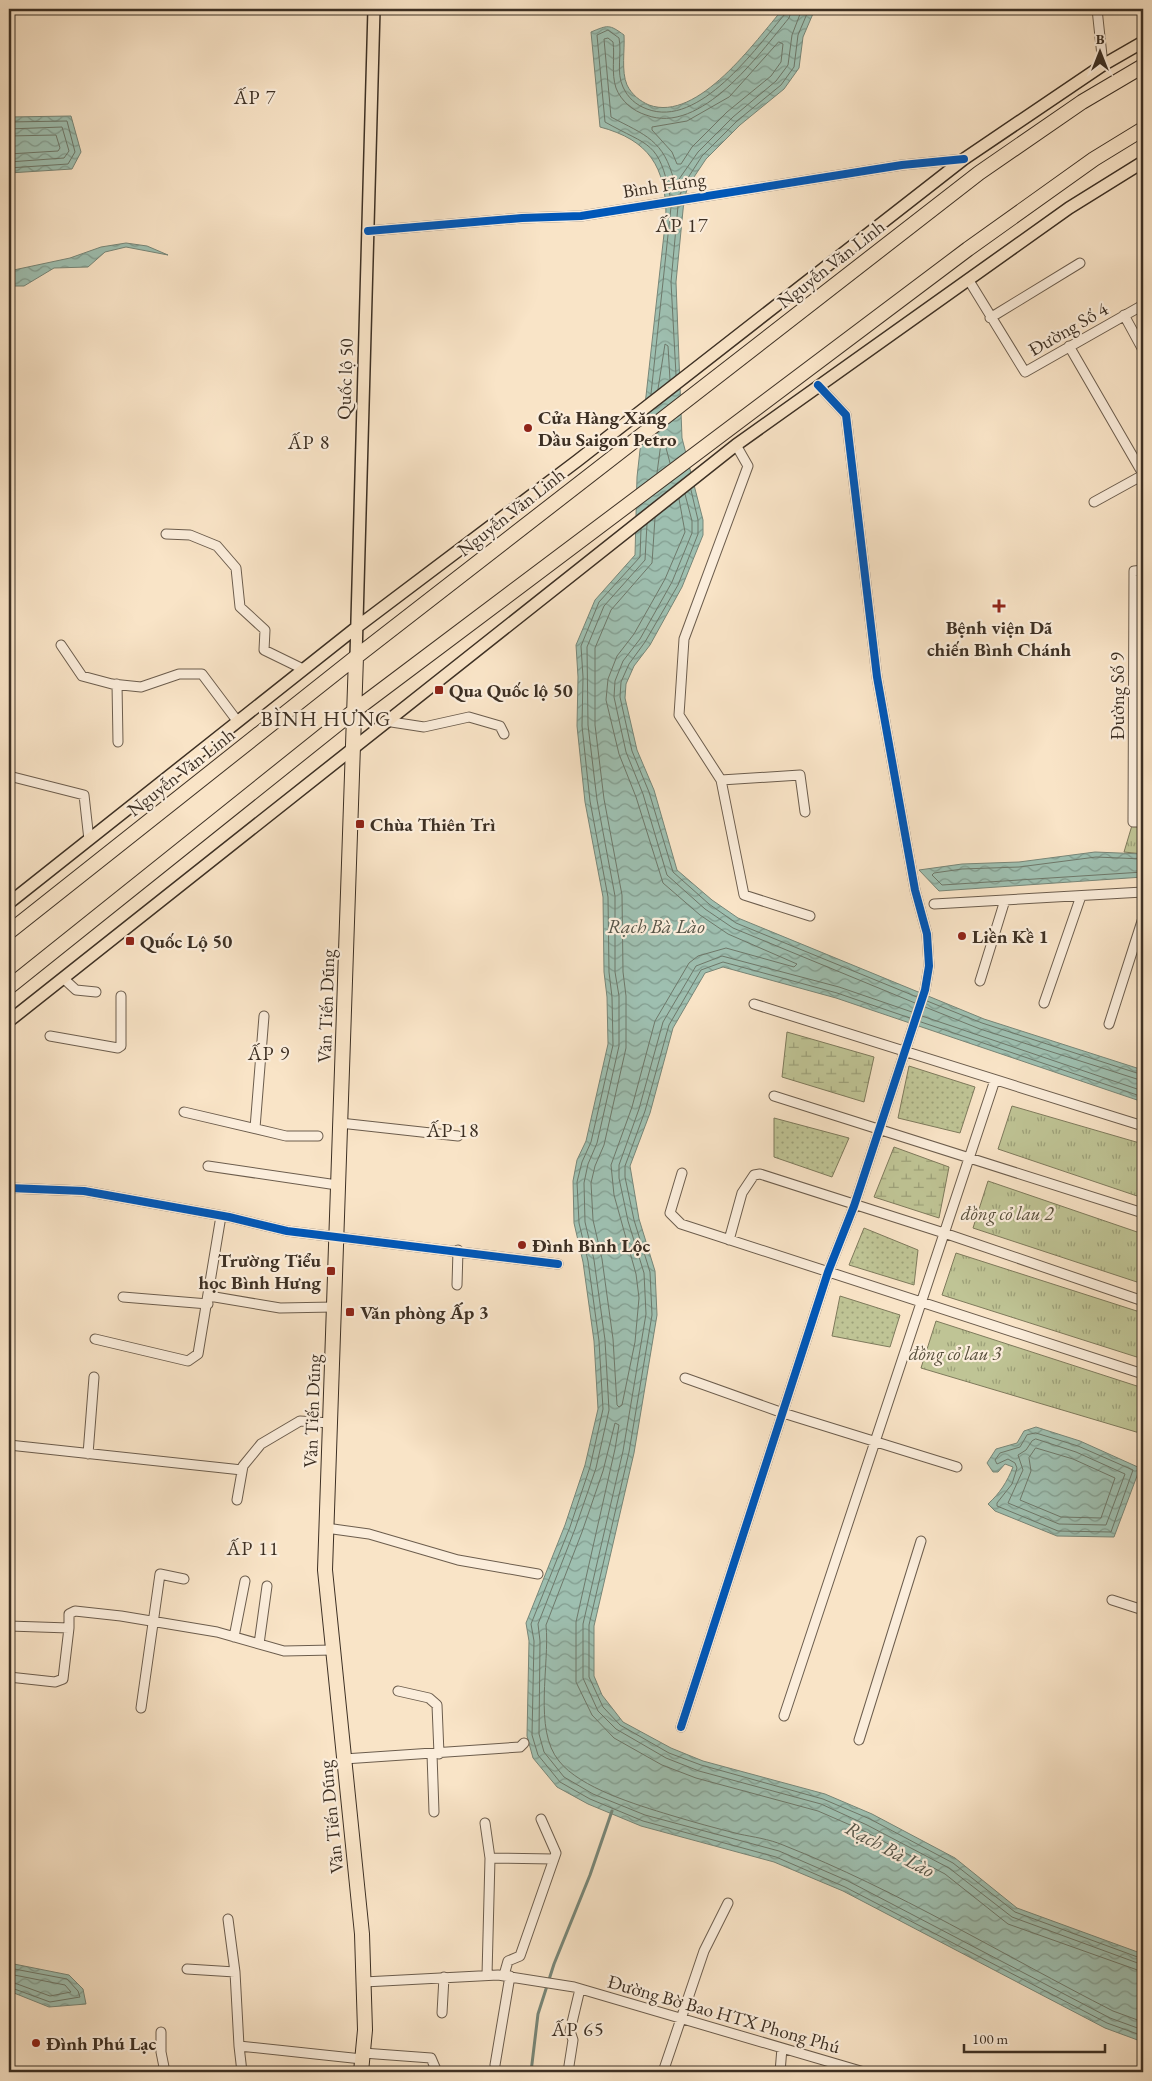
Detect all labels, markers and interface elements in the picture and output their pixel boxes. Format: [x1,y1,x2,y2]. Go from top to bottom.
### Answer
north arrow [1074,28,1124,78]
text: B [1096,30,1105,48]
district label: ẤP 7 [233,84,276,110]
street label: Bình Hưng [621,166,708,204]
district label: ẤP 17 [654,212,709,238]
street label: Nguyễn Văn Linh [772,214,890,314]
street label: Đường Số 4 [1024,296,1113,362]
street label: Quốc lộ 50 [331,338,359,420]
place label: Cửa Hàng Xăng Dầu Saigon Petro [538,405,677,452]
marker: Cửa Hàng Xăng Dầu Saigon Petro [522,422,534,434]
district label: ẤP 8 [287,429,330,455]
street label: Nguyễn Văn Linh [452,462,570,562]
marker: Bệnh viện Dã chiến Bình Chánh [992,599,1006,613]
place label: Bệnh viện Dã chiến Bình Chánh [927,615,1071,662]
street label: Đường Số 9 [1105,652,1130,740]
place label: Qua Quốc lộ 50 [449,678,573,703]
marker: Qua Quốc lộ 50 [433,684,445,696]
district label: BÌNH HƯNG [261,705,391,732]
street label: Nguyễn Văn Linh [122,722,240,822]
place label: Chùa Thiên Trì [370,812,496,837]
marker: Chùa Thiên Trì [354,818,366,830]
water label: Rạch Bà Lào [607,913,705,939]
place label: Liền Kề 1 [972,924,1049,949]
place label: Quốc Lộ 50 [140,929,232,954]
marker: Liền Kề 1 [956,930,968,942]
marker: Quốc Lộ 50 [124,935,136,947]
street label: Văn Tiến Dũng [312,948,340,1063]
district label: ẤP 9 [247,1040,290,1066]
district label: ẤP 18 [425,1117,480,1143]
park label: đồng cỏ lau 2 [961,1201,1054,1226]
place label: Đình Bình Lộc [532,1233,650,1258]
marker: Đình Bình Lộc [516,1239,528,1251]
place label: Trường Tiểu học Bình Hưng [199,1248,322,1295]
marker: Trường Tiểu học Bình Hưng [325,1265,337,1277]
place label: Văn phòng Ấp 3 [360,1300,489,1325]
marker: Văn phòng Ấp 3 [344,1306,356,1318]
park label: đồng cỏ lau 3 [909,1341,1002,1366]
street label: Văn Tiến Dũng [298,1353,326,1468]
district label: ẤP 11 [225,1535,280,1561]
street label: Văn Tiến Dũng [313,1759,349,1875]
water label: Rạch Bà Lào [841,1815,940,1884]
street label: Đường Bờ Bao HTX Phong Phú [605,1969,843,2059]
district label: ẤP 65 [550,2016,605,2042]
scale bar [964,2021,1106,2053]
text: 100 m [972,2029,1009,2048]
place label: Đình Phú Lạc [46,2031,157,2056]
marker: Đình Phú Lạc [30,2037,42,2049]

